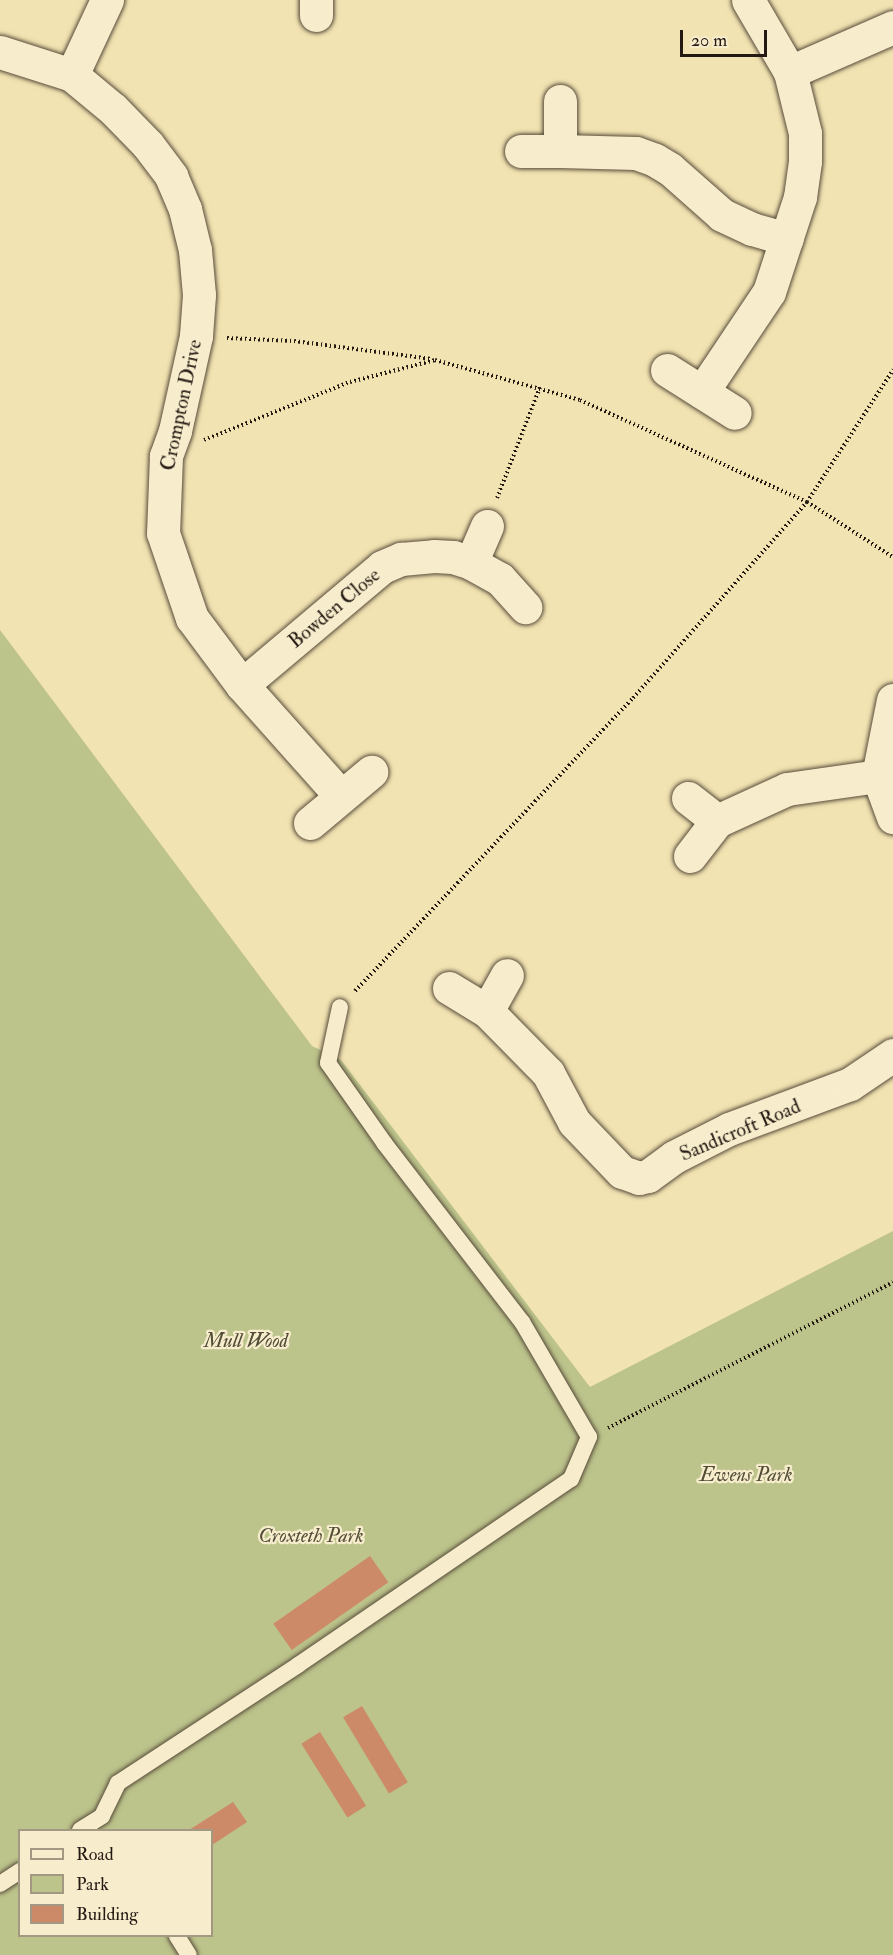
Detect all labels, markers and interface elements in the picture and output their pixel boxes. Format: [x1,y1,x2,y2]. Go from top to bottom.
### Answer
scale bar [683,18,770,56]
text: 20 m [691,29,727,52]
street label: Crompton Drive [155,337,207,473]
street label: Bowden Close [283,563,385,653]
street label: Sandicroft Road [676,1094,804,1166]
park label: Mull Wood [204,1328,288,1352]
park label: Ewens Park [699,1462,793,1486]
park label: Croxteth Park [259,1523,363,1547]
legend [18,1829,213,1937]
text: Road [76,1843,114,1866]
text: Park [76,1873,109,1896]
text: Building [76,1903,138,1926]

